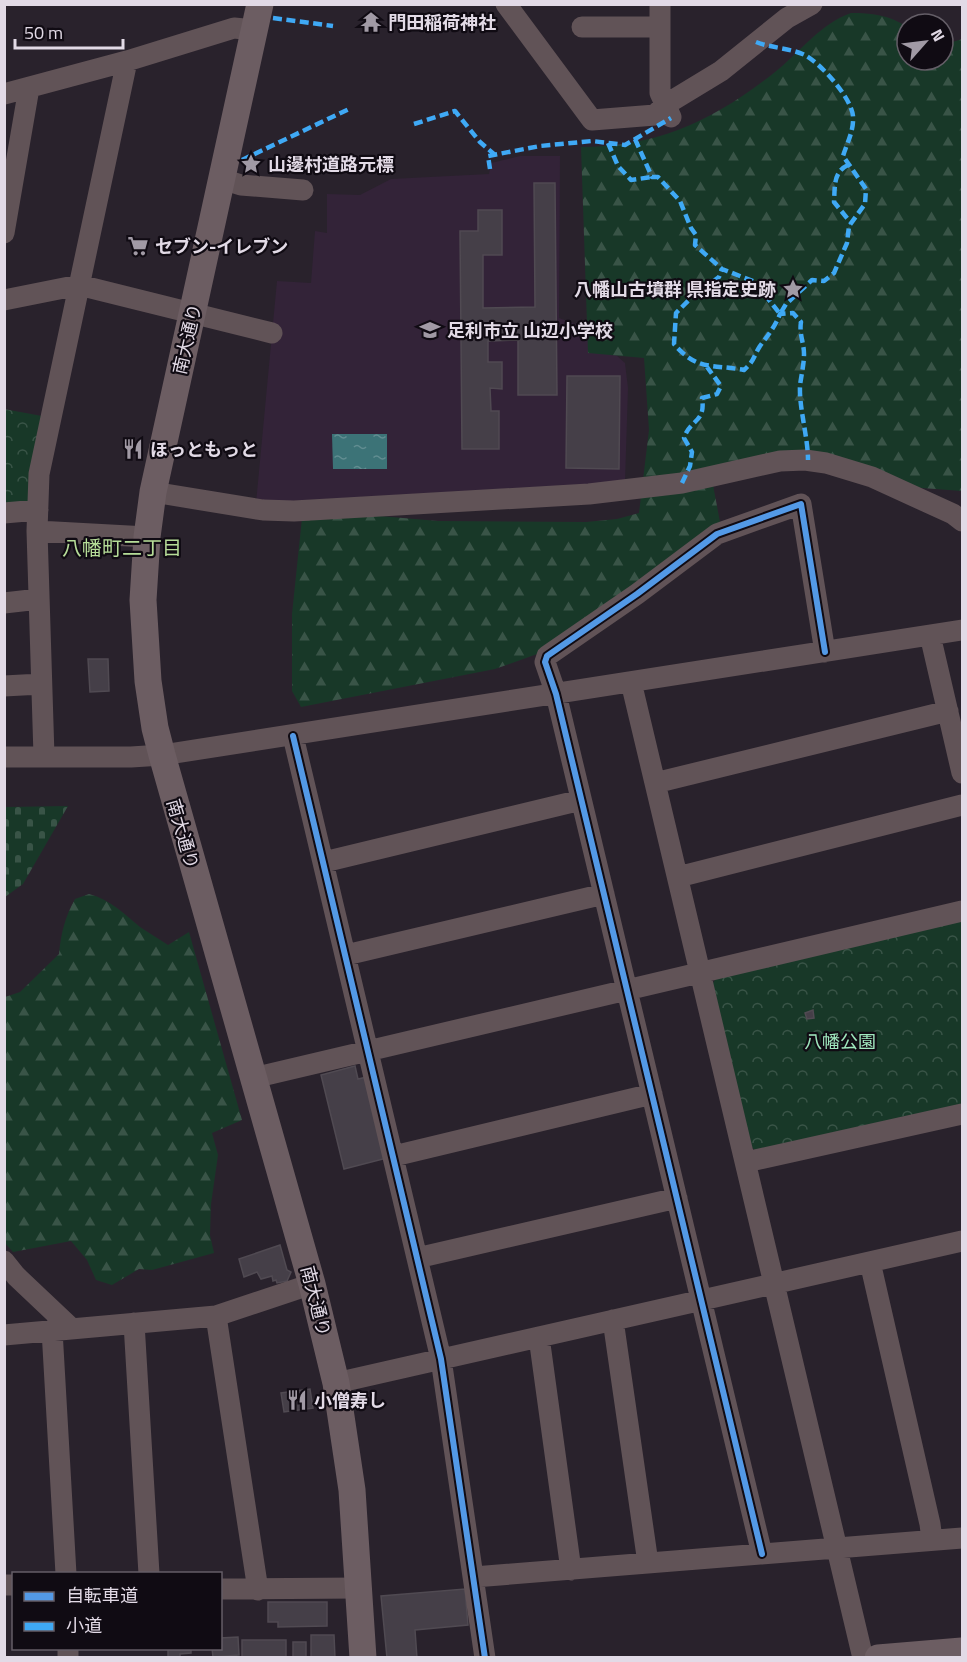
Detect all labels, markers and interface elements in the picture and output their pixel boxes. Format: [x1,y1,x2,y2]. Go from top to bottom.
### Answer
place label: 門田稲荷神社 [388,9,496,36]
temple icon: 門田稲荷神社 [359,10,383,34]
scale bar [15,12,123,50]
north arrow [895,12,955,72]
text: 50 m [24,19,63,46]
text: N [925,24,951,45]
place label: 山邊村道路元標 [268,151,394,178]
place icon: 山邊村道路元標 [239,152,263,176]
place label: セブン-イレブン [155,233,288,260]
supermarket icon: セブン-イレブン [126,234,150,258]
place label: 八幡山古墳群 県指定史跡 [574,276,776,303]
place icon: 八幡山古墳群 県指定史跡 [781,277,805,301]
street label: 南大通り [166,301,208,377]
place label: 足利市立 山辺小学校 [447,317,613,344]
school or university icon: 足利市立 山辺小学校 [418,318,442,342]
place label: ほっともっと [150,436,258,463]
restaurant icon: ほっともっと [121,437,145,461]
district label: 八幡町二丁目 [62,532,182,563]
street label: 南大通り [160,796,206,872]
park label: 八幡公園 [804,1028,876,1055]
street label: 南大通り [294,1263,338,1339]
place label: 小僧寿し [314,1387,386,1414]
restaurant icon: 小僧寿し [285,1388,309,1412]
legend [12,1572,222,1650]
text: 自転車道 [66,1582,138,1609]
text: 小道 [66,1612,102,1639]

